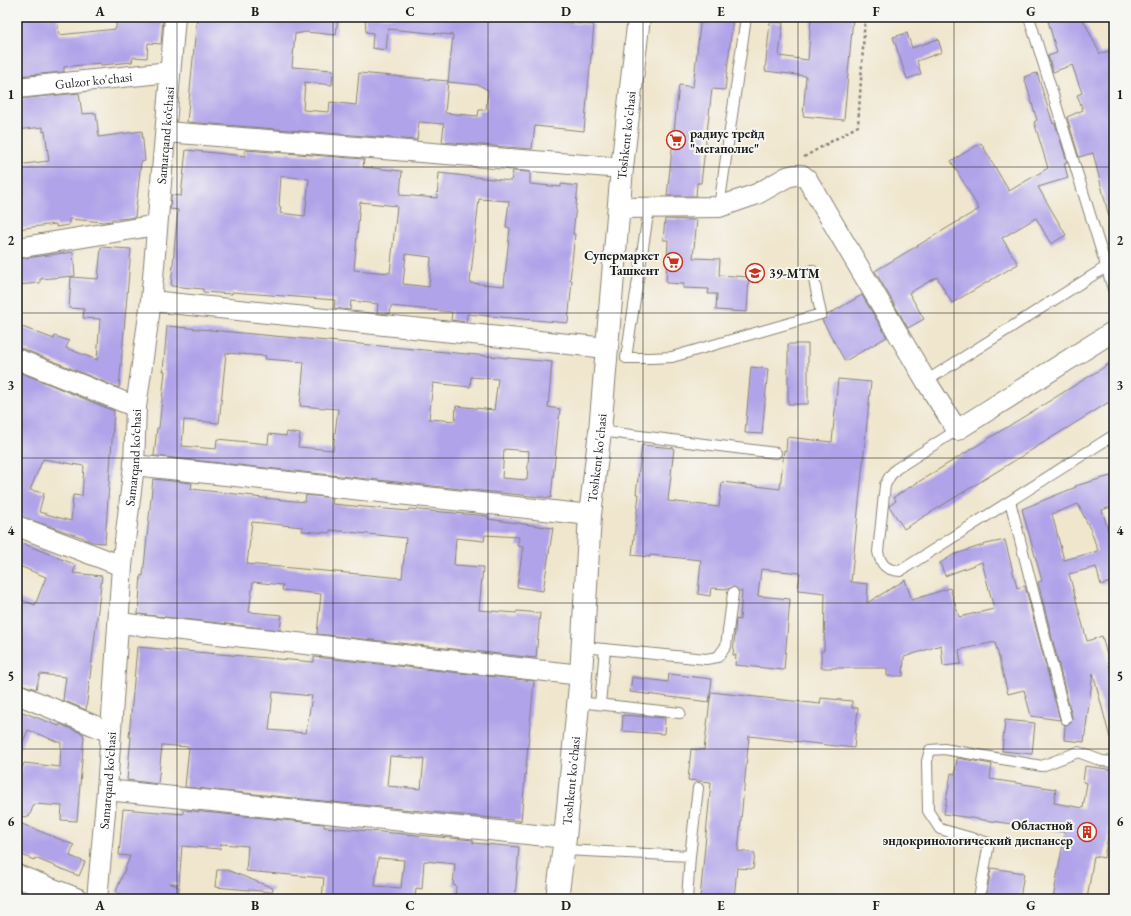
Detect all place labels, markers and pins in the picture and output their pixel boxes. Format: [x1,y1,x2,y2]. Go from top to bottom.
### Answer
place label: радиус трейд "мегаполис" [690,125,765,157]
supermarket icon: радиус трейд "мегаполис" [665,129,687,151]
place label: Супермаркет Ташкент [584,247,659,279]
supermarket icon: Супермаркет Ташкент [662,251,684,273]
school or university icon: 39-MTM [744,262,766,284]
place label: 39-MTM [769,265,820,282]
place label: Областной эндокринологический диспансер [883,817,1073,849]
building icon: Областной эндокринологический диспансер [1076,821,1098,843]

